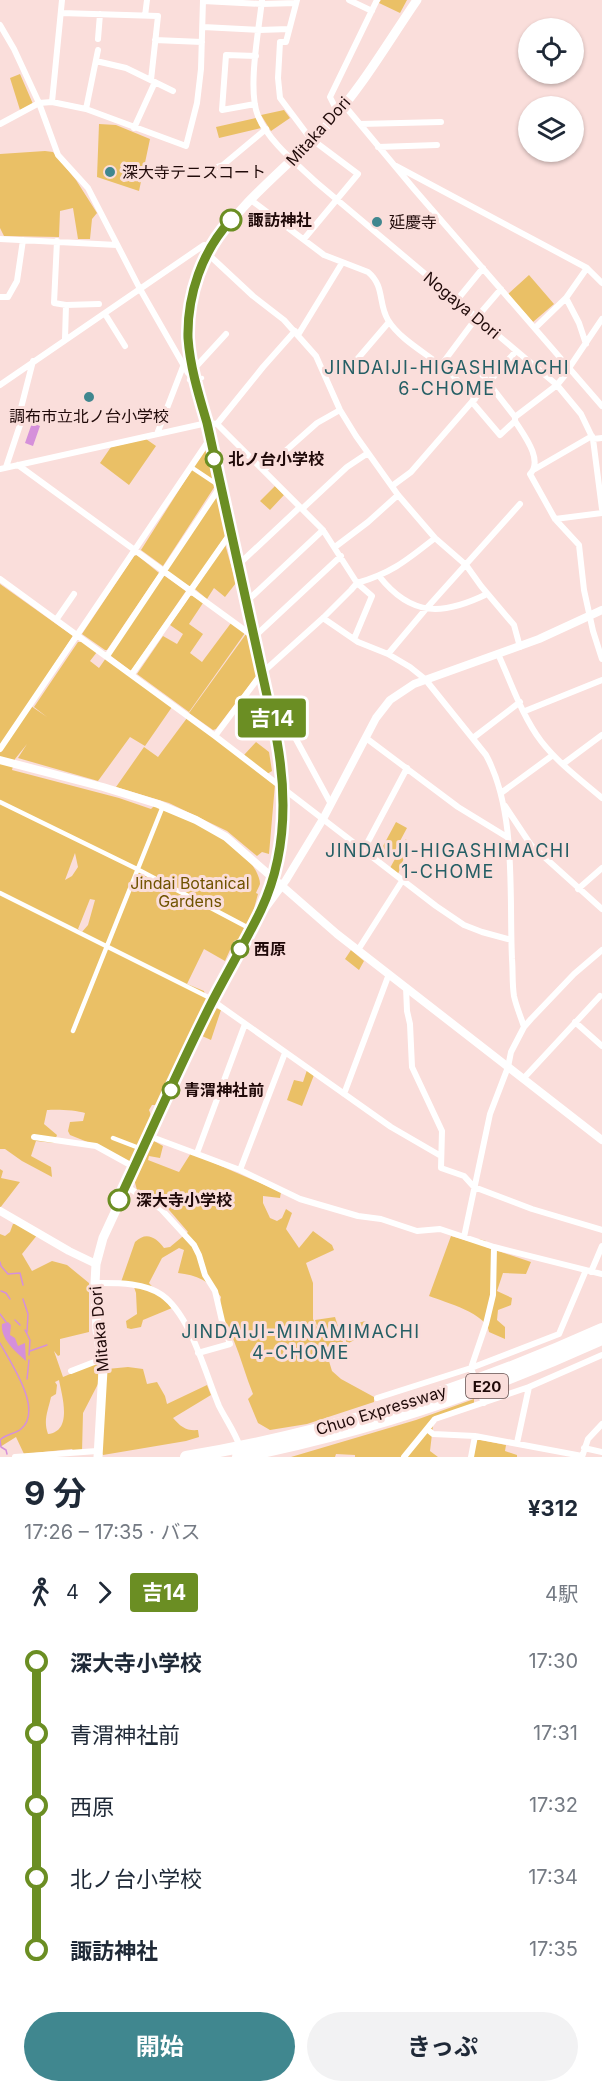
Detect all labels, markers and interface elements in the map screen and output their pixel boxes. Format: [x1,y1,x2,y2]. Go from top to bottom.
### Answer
map controls [518,18,584,162]
button: locate [518,18,584,84]
street label: Mitaka Dori [282,92,354,170]
button: layers [518,96,584,162]
place label: 深大寺テニスコート [122,162,266,182]
marker: 深大寺テニスコート [103,165,117,179]
marker: 諏訪神社 [220,209,242,231]
place label: 諏訪神社 [248,210,312,230]
place label: 延慶寺 [389,212,437,232]
marker: 延慶寺 [370,215,384,229]
street label: Nogaya Dori [420,267,504,343]
district label: JINDAIJI-HIGASHIMACHI 6-CHOME [324,357,570,399]
marker: 調布市立北ノ台小学校 [82,390,96,404]
place label: 調布市立北ノ台小学校 [9,406,169,426]
place label: 北ノ台小学校 [228,449,324,469]
marker: 北ノ台小学校 [205,450,223,468]
line badge: 吉14 [238,698,306,738]
text: 吉14 [250,706,294,731]
district label: JINDAIJI-HIGASHIMACHI 1-CHOME [325,840,571,882]
park label: Jindai Botanical Gardens [130,873,250,911]
place label: 西原 [254,939,286,959]
marker: 西原 [231,940,249,958]
place label: 青渭神社前 [184,1080,264,1100]
marker: 青渭神社前 [162,1081,180,1099]
marker: 深大寺小学校 [108,1189,130,1211]
place label: 深大寺小学校 [136,1190,232,1210]
street label: Mitaka Dori [85,1285,113,1373]
district label: JINDAIJI-MINAMIMACHI 4-CHOME [181,1321,421,1363]
road number: E20 [466,1374,508,1398]
street label: Chuo Expressway [313,1381,449,1439]
text: 9 分 [24,1473,86,1513]
text: ¥312 [528,1495,578,1521]
text: 17:26 – 17:35 · バス [24,1520,200,1544]
icon: walk [24,1576,57,1609]
icon: forward [88,1576,121,1609]
text: 4 [66,1580,79,1604]
text: 吉14 [142,1580,186,1605]
text: 4駅 [545,1582,578,1606]
text: 17:30 [528,1649,578,1673]
text: 深大寺小学校 [70,1650,202,1676]
text: 17:31 [533,1721,578,1745]
text: 青渭神社前 [70,1722,180,1748]
text: 17:32 [529,1793,578,1817]
text: 西原 [70,1794,114,1820]
text: 17:34 [528,1865,578,1889]
text: 北ノ台小学校 [70,1866,202,1892]
text: 17:35 [529,1937,578,1961]
text: 諏訪神社 [70,1938,158,1964]
button: 開始 [24,2012,295,2081]
button: きっぷ [307,2012,578,2081]

